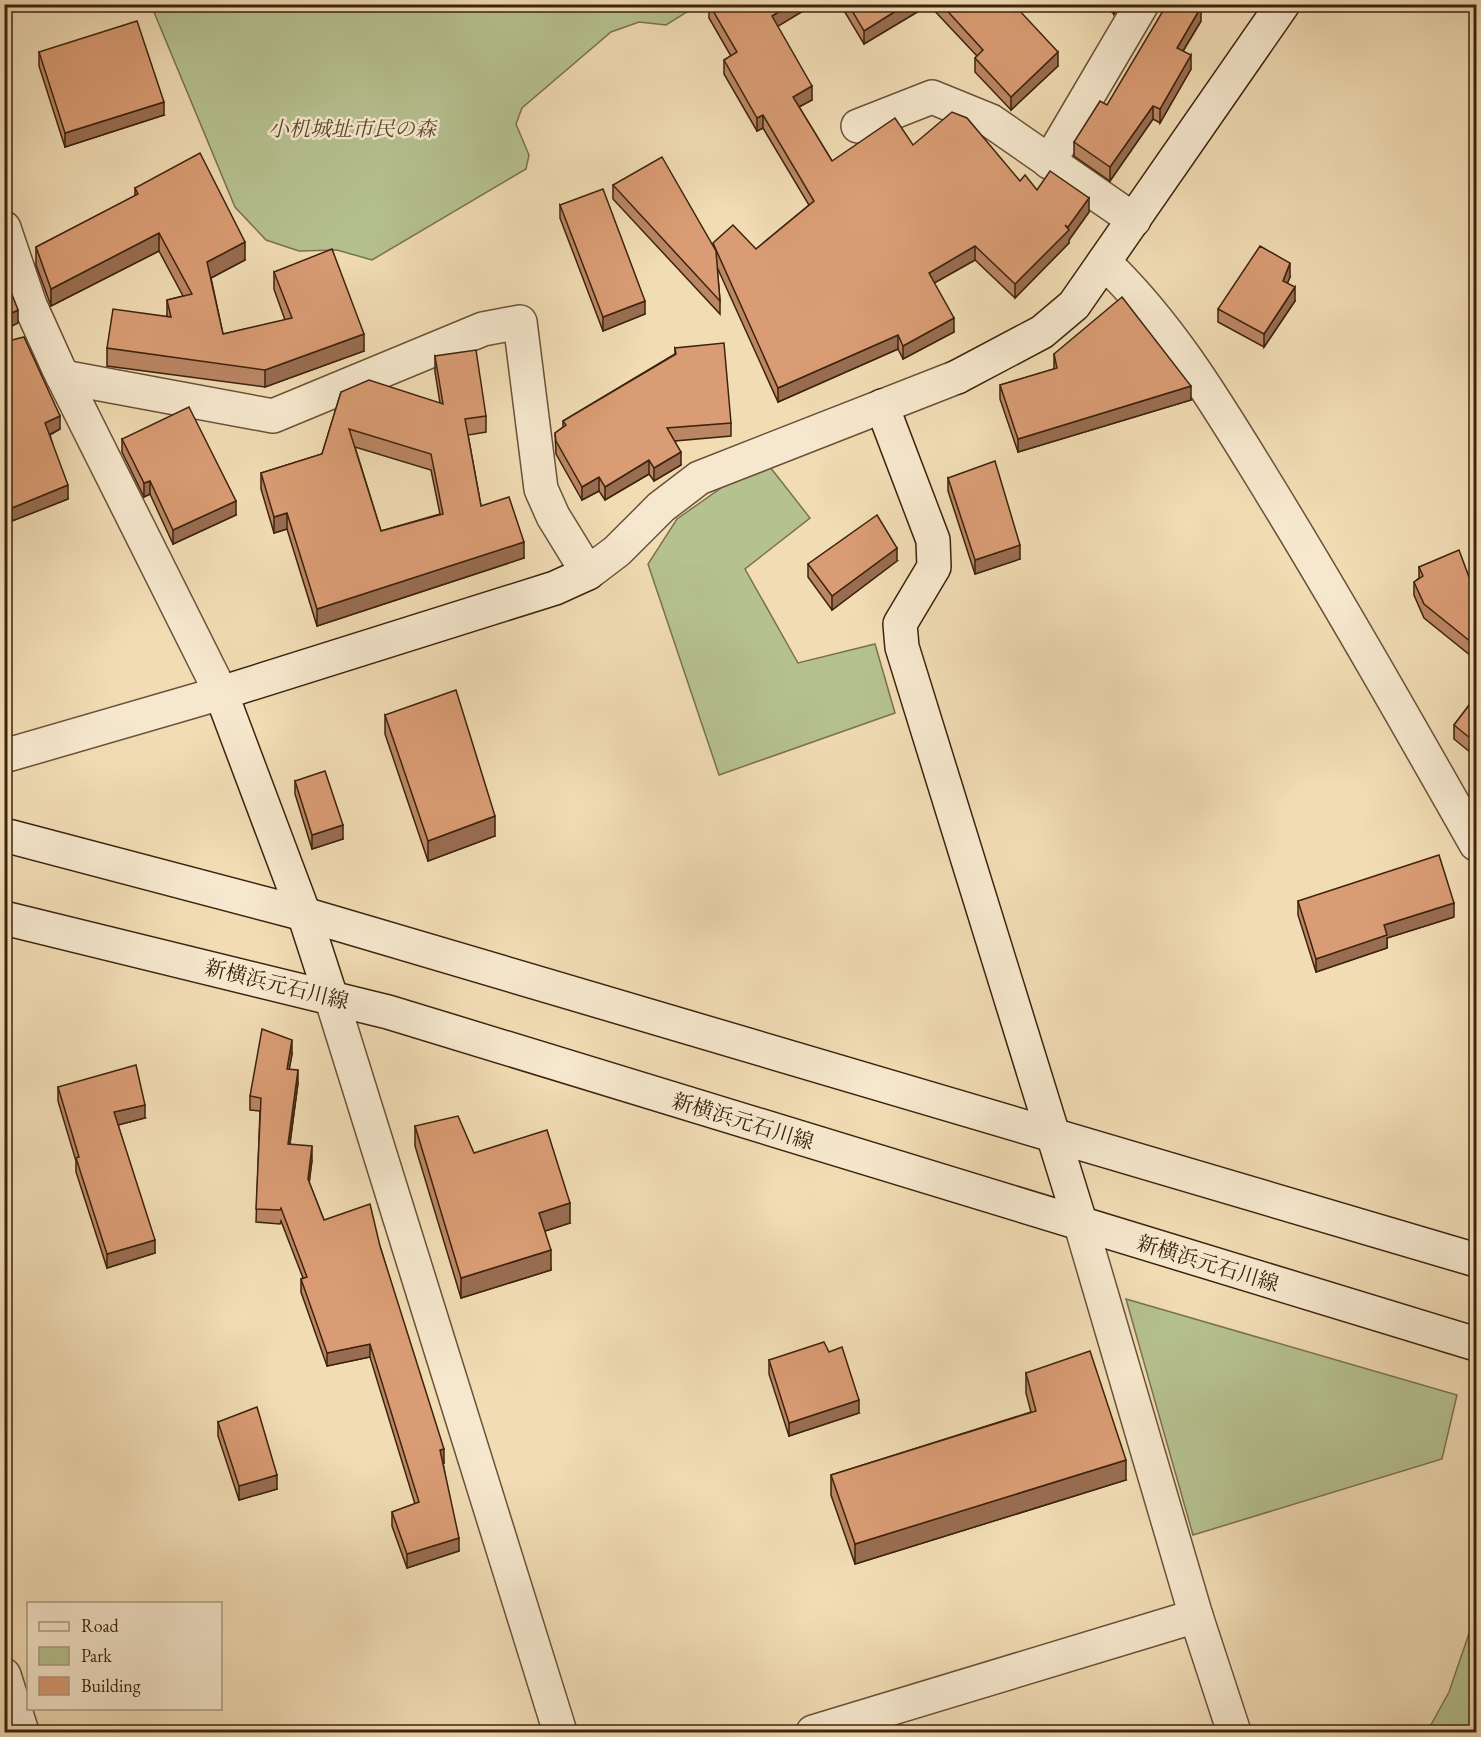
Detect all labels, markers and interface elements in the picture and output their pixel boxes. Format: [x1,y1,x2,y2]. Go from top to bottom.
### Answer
park label: 小机城址市民の森 [268,115,438,142]
street label: 新横浜元石川線 [202,953,352,1015]
street label: 新横浜元石川線 [669,1087,817,1155]
street label: 新横浜元石川線 [1134,1229,1282,1297]
legend [27,1602,222,1710]
text: Road [81,1614,120,1637]
text: Park [81,1644,112,1667]
text: Building [81,1674,141,1697]

